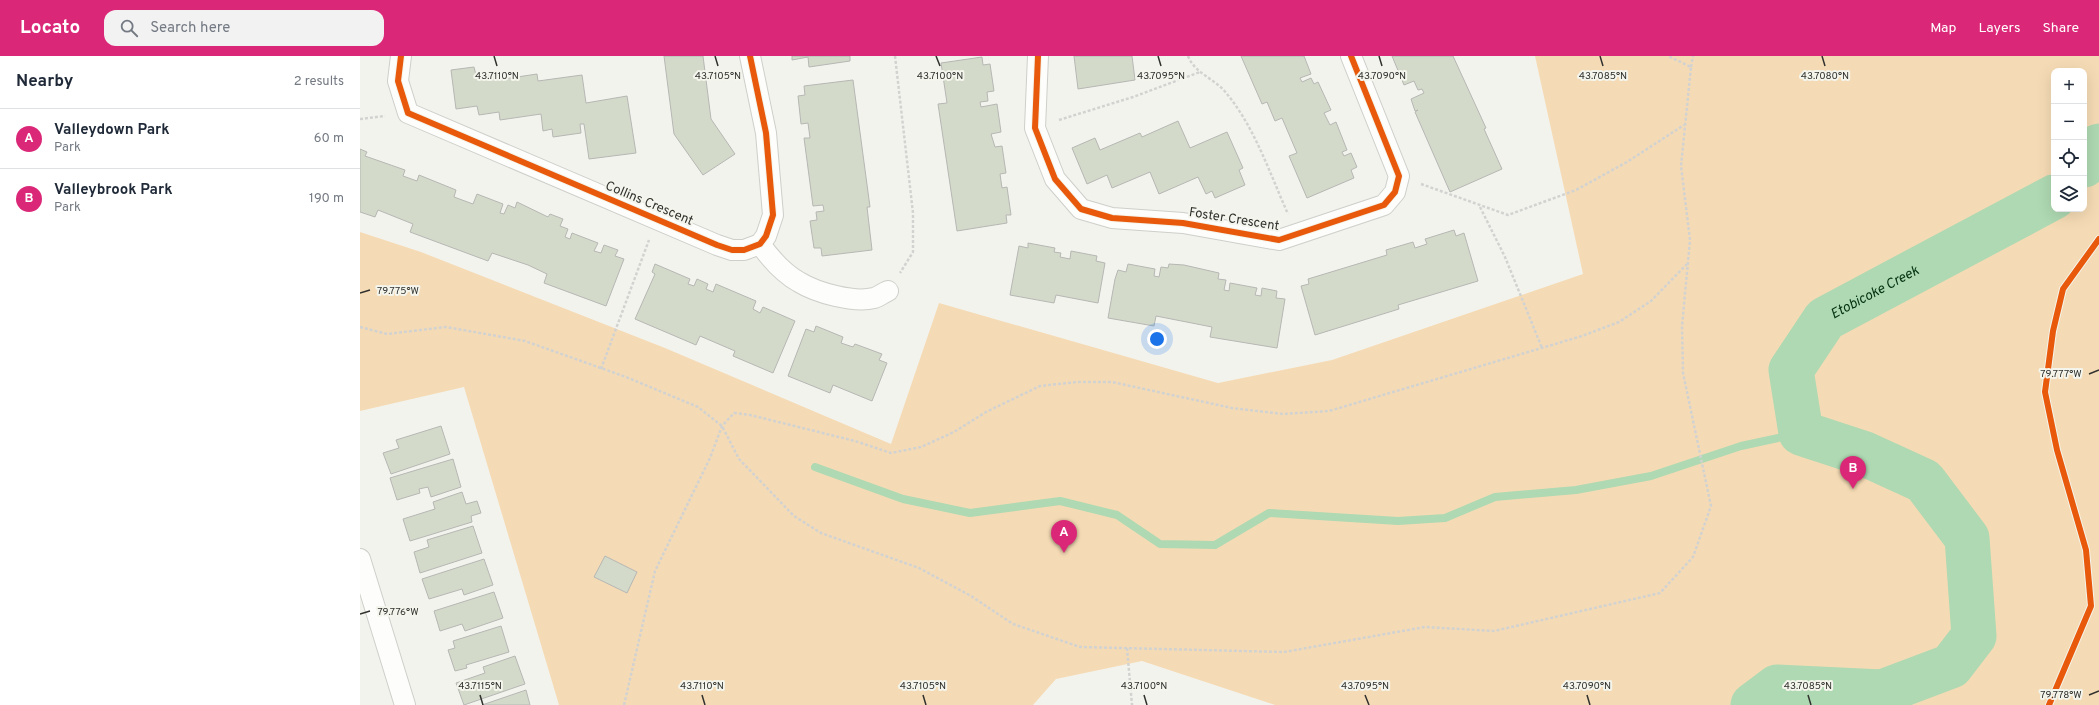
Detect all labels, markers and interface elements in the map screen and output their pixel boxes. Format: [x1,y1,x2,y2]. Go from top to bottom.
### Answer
search box [104,10,384,46]
text: Locato [20,16,80,40]
icon: search [118,17,140,39]
text: Search here [150,19,230,38]
text: Map [1930,20,1956,37]
text: Layers [1978,20,2020,37]
text: Share [2042,20,2079,37]
map controls [2051,68,2087,212]
button: + [2051,68,2087,104]
text: 43.7110°N [475,70,519,83]
text: 43.7105°N [695,70,741,83]
text: 43.7100°N [917,70,963,83]
text: 43.7095°N [1137,70,1185,83]
text: 43.7090°N [1358,70,1406,83]
text: 43.7085°N [1579,70,1627,83]
text: 43.7080°N [1801,70,1849,83]
text: Nearby [16,71,73,93]
text: 2 results [294,74,344,90]
button: − [2051,104,2087,140]
text: Valleydown Park [54,121,170,140]
text: A [24,131,34,147]
text: 60 m [314,131,344,147]
text: Park [54,140,81,156]
button: locate [2051,140,2087,176]
button: layers [2051,176,2087,212]
street label: Collins Crescent [603,178,695,230]
text: Valleybrook Park [54,181,173,200]
text: B [25,191,33,207]
text: 190 m [309,191,344,207]
text: Park [54,200,81,216]
street label: Foster Crescent [1188,205,1280,235]
water label: Etobicoke Creek [1828,262,1923,323]
text: 79.775°W [377,285,419,298]
your location [1147,329,1167,349]
text: 79.777°W [2040,368,2082,381]
pin: B [1840,456,1866,489]
pin: A [1051,520,1077,553]
text: 79.776°W [377,606,419,619]
text: 43.7115°N [458,680,502,693]
text: 43.7110°N [680,680,724,693]
text: 43.7105°N [900,680,946,693]
text: 43.7100°N [1121,680,1167,693]
text: 43.7095°N [1341,680,1389,693]
text: 43.7090°N [1563,680,1611,693]
text: 43.7085°N [1784,680,1832,693]
text: 79.778°W [2040,689,2082,702]

